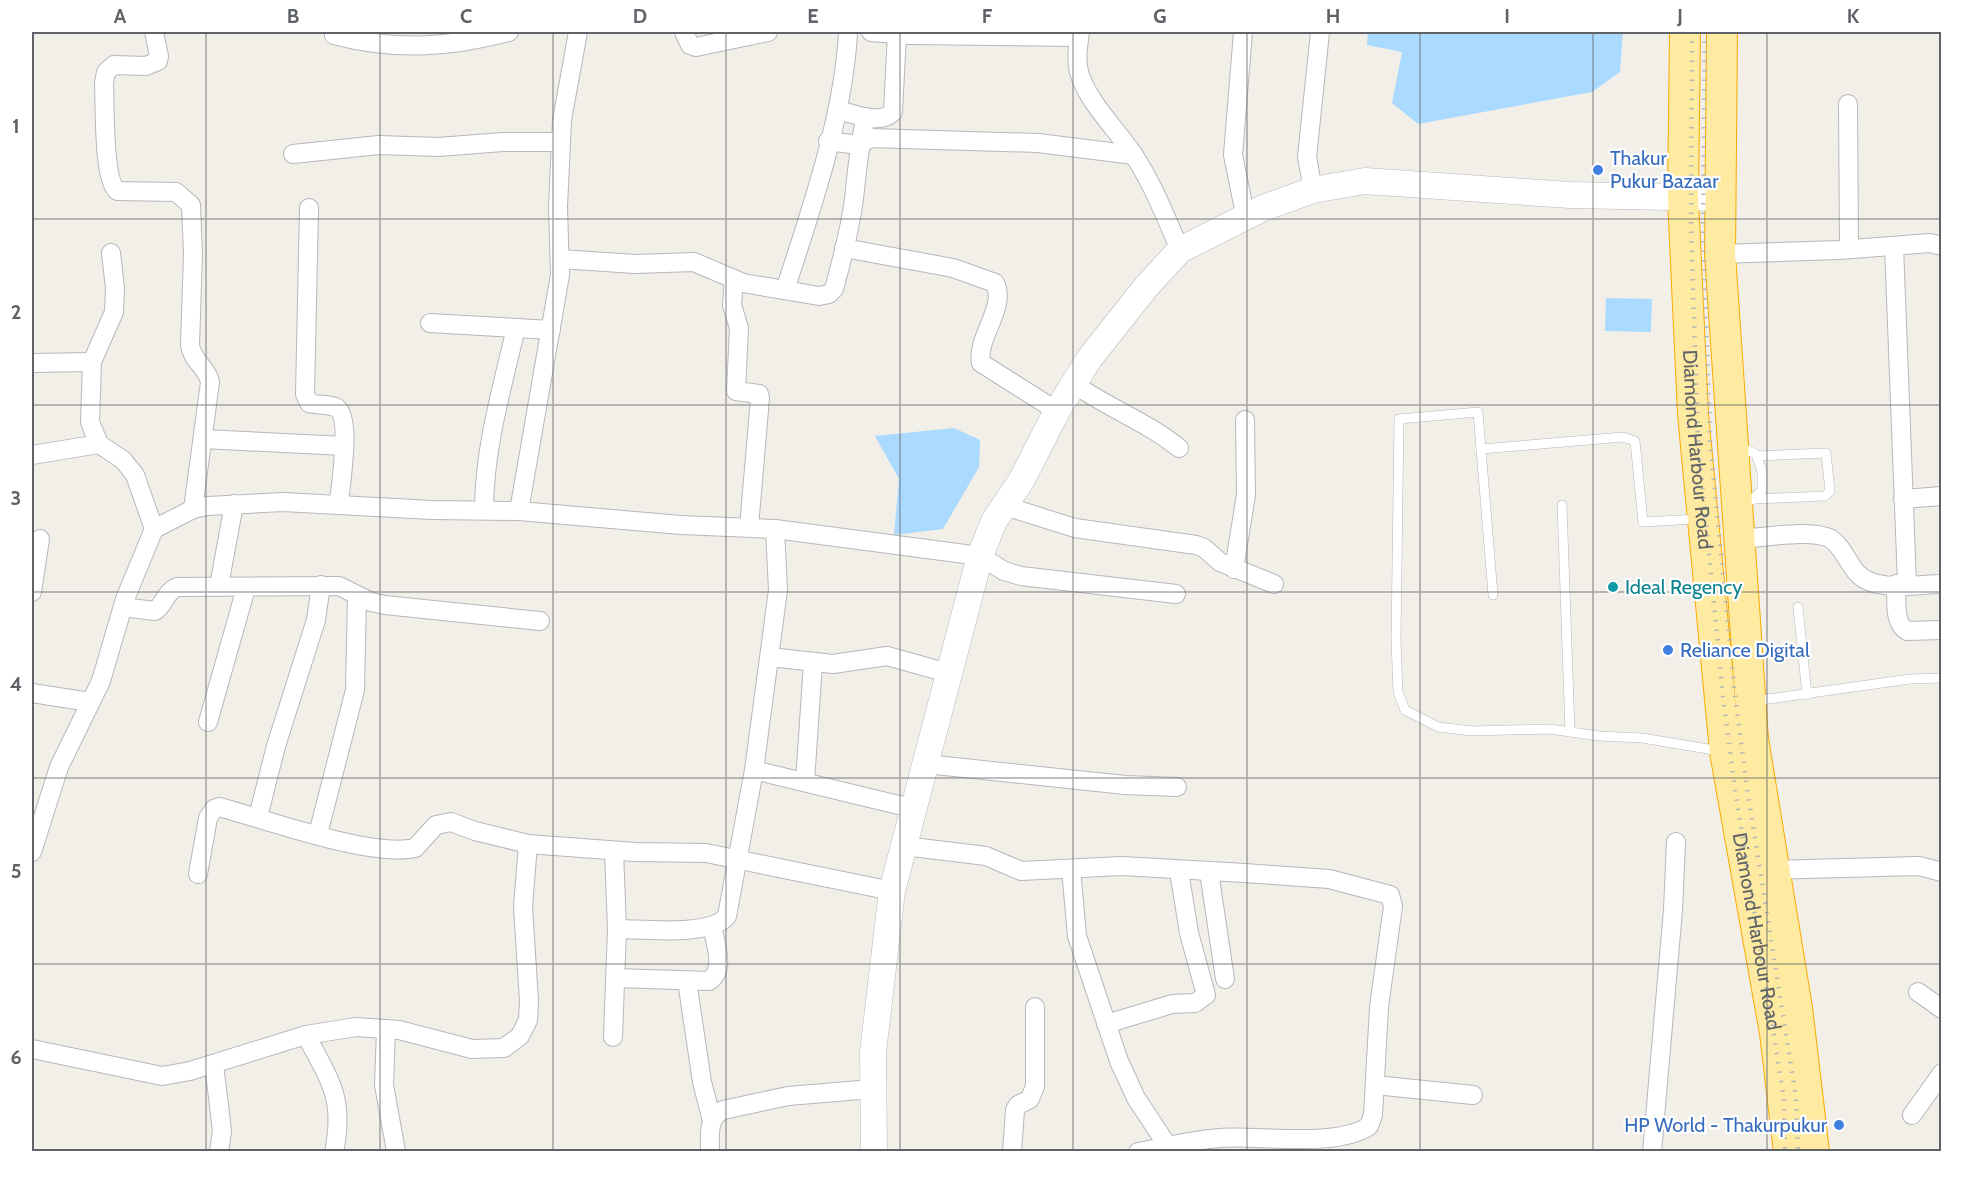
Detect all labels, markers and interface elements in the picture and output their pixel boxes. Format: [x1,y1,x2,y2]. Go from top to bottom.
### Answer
text: A [114,4,127,28]
text: B [287,4,299,28]
text: C [460,4,472,28]
text: D [633,4,647,28]
text: E [807,4,819,28]
text: F [982,4,993,28]
text: G [1153,4,1167,28]
text: H [1326,4,1340,28]
text: I [1504,4,1510,28]
text: J [1676,4,1683,28]
text: K [1847,4,1860,28]
text: 1 [12,114,20,138]
place label: Thakur Pukur Bazaar [1610,146,1719,193]
marker: Thakur Pukur Bazaar [1591,163,1605,177]
text: 2 [11,300,21,324]
street label: Diamond Harbour Road [1678,349,1718,550]
text: 3 [11,486,21,510]
place label: Ideal Regency [1625,575,1742,599]
marker: Ideal Regency [1606,580,1620,594]
place label: Reliance Digital [1680,638,1810,662]
marker: Reliance Digital [1661,643,1675,657]
text: 4 [10,672,22,696]
street label: Diamond Harbour Road [1728,831,1786,1032]
text: 5 [11,859,21,883]
text: 6 [10,1045,22,1069]
place label: HP World - Thakurpukur [1624,1113,1828,1137]
marker: HP World - Thakurpukur [1832,1118,1846,1132]

